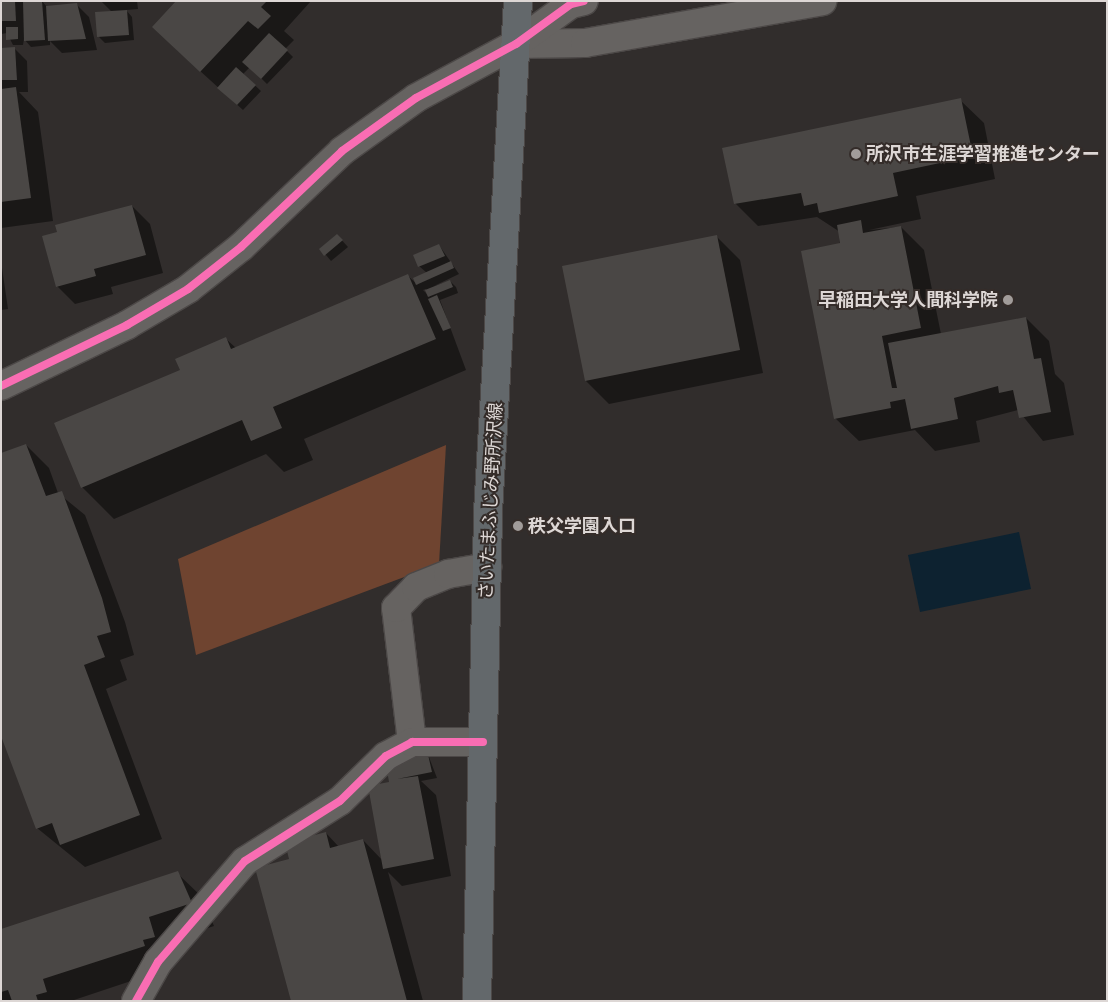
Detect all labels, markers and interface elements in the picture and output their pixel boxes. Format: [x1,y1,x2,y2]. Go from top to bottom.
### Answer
place label: 所沢市生涯学習推進センター [866,143,1100,165]
marker: 所沢市生涯学習推進センター [850,148,862,160]
place label: 早稲田大学人間科学院 [818,289,998,311]
marker: 早稲田大学人間科学院 [1002,294,1014,306]
street label: さいたまふじみ野所沢線 [475,402,507,600]
place label: 秩父学園入口 [528,515,636,537]
marker: 秩父学園入口 [512,520,524,532]

